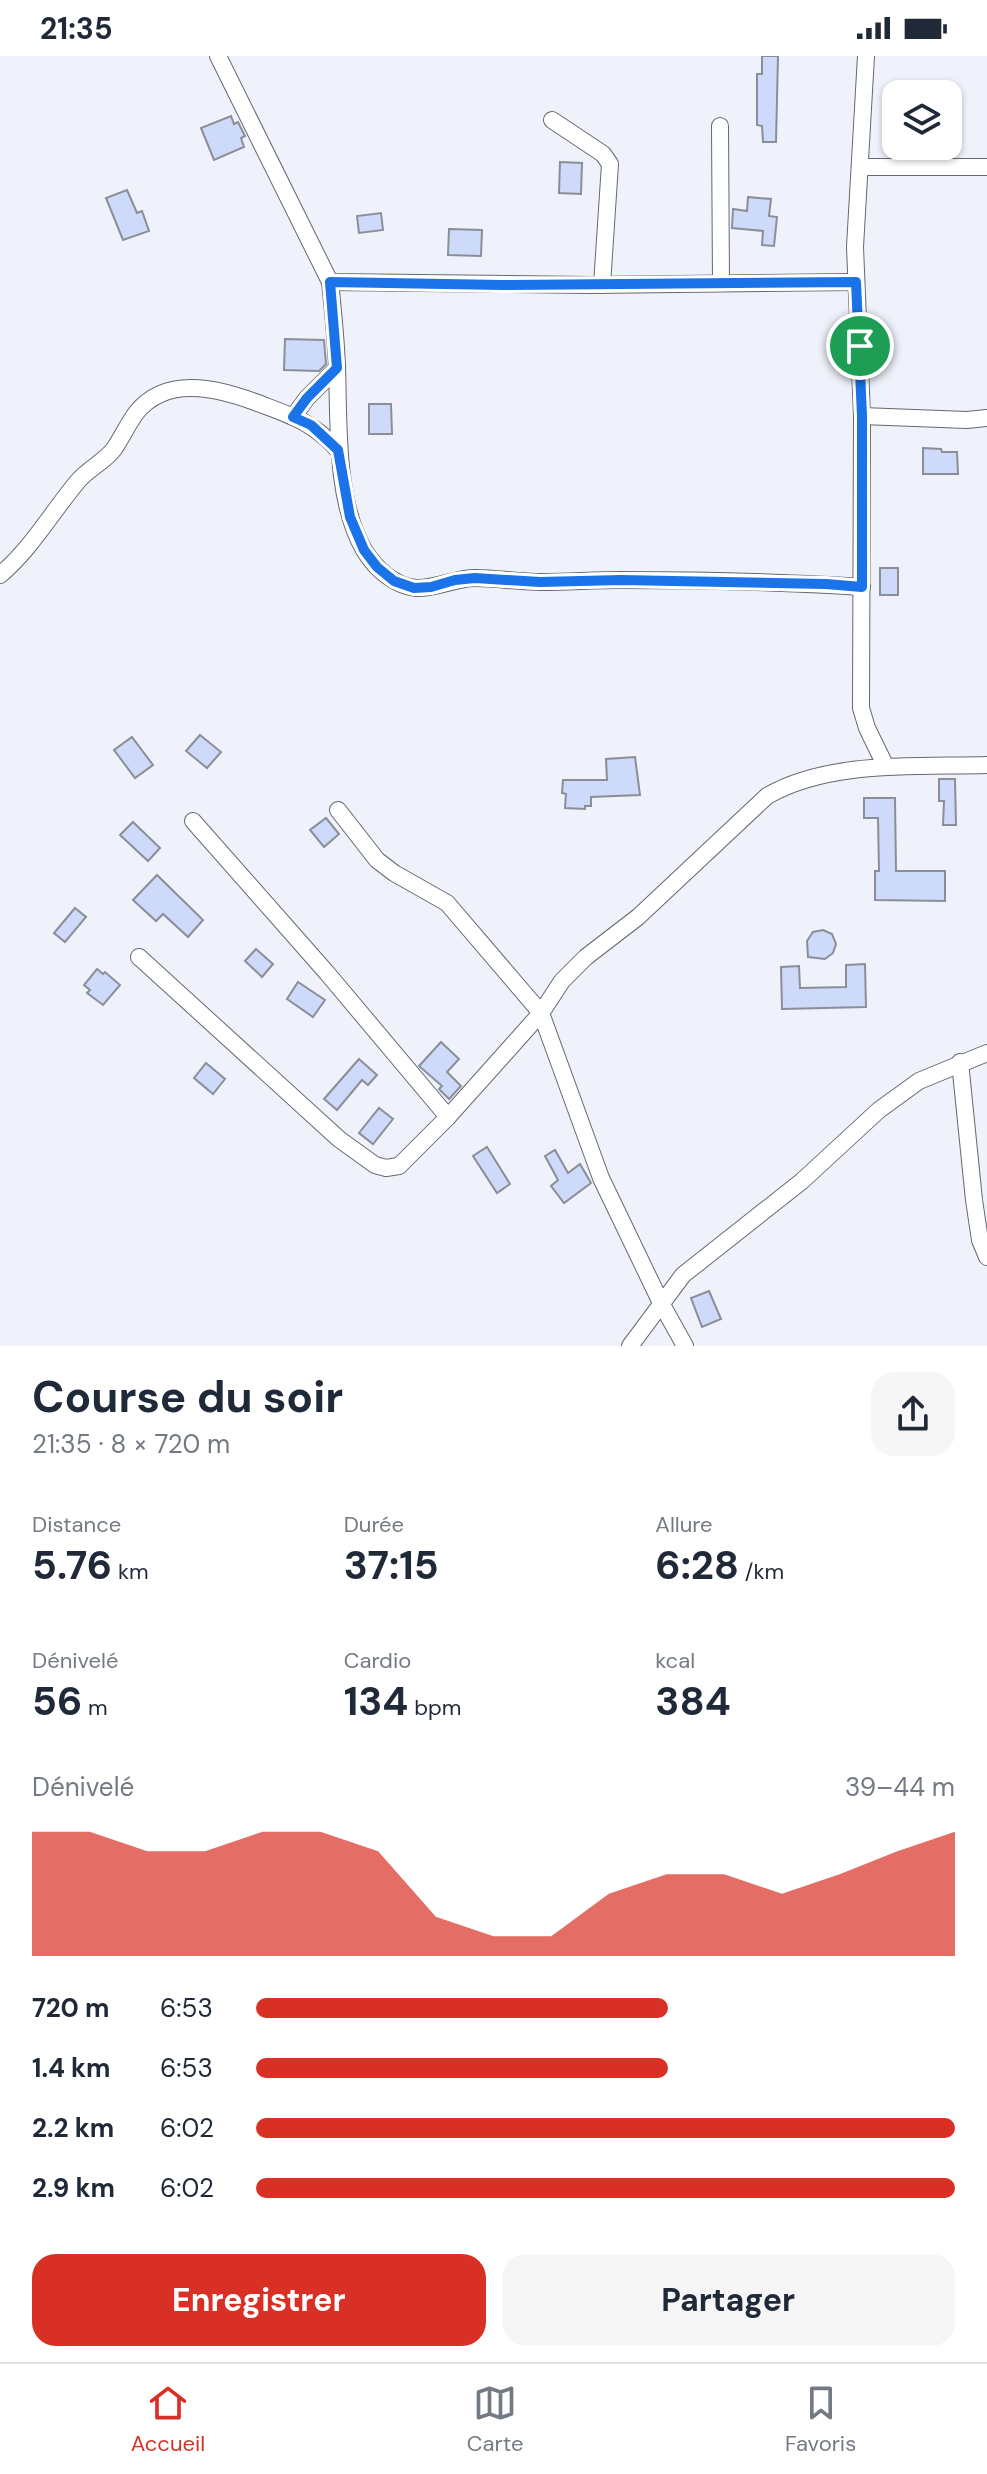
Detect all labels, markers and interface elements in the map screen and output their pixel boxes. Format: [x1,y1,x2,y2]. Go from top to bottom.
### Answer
text: 21:35 [40,9,113,48]
map controls [882,80,962,160]
button: layers [882,80,962,160]
pin [826,312,894,380]
icon: arrive [838,324,882,368]
text: Course du soir [32,1368,343,1426]
button: share [871,1372,955,1456]
text: 21:35 · 8 × 720 m [32,1427,230,1461]
text: Distance [32,1510,121,1539]
text: Durée [344,1510,404,1539]
text: Allure [655,1510,713,1539]
text: 5.76 [32,1539,112,1591]
text: 37:15 [344,1539,439,1591]
text: 6:28 [655,1539,739,1591]
text: km [112,1557,149,1586]
text: /km [739,1557,784,1586]
text: Dénivelé [32,1646,118,1675]
text: Cardio [344,1646,411,1675]
text: kcal [655,1646,695,1675]
text: 56 [32,1675,82,1727]
text: 134 [344,1675,408,1727]
text: 384 [655,1675,731,1727]
text: m [82,1693,108,1722]
text: bpm [408,1693,461,1722]
text: Dénivelé [32,1770,134,1804]
text: 39–44 m [845,1770,955,1804]
text: 720 m [32,1991,109,2025]
text: 6:53 [160,1991,213,2025]
text: 1.4 km [32,2051,111,2085]
text: 6:53 [160,2051,213,2085]
text: 2.2 km [32,2111,114,2145]
text: 6:02 [160,2111,214,2145]
text: 2.9 km [32,2171,115,2205]
text: 6:02 [160,2171,214,2205]
button: Enregistrer [32,2254,486,2346]
button: Partager [502,2254,955,2346]
tab: Accueil [131,2381,205,2458]
tab: Carte [467,2381,524,2458]
tab: Favoris [785,2381,856,2458]

